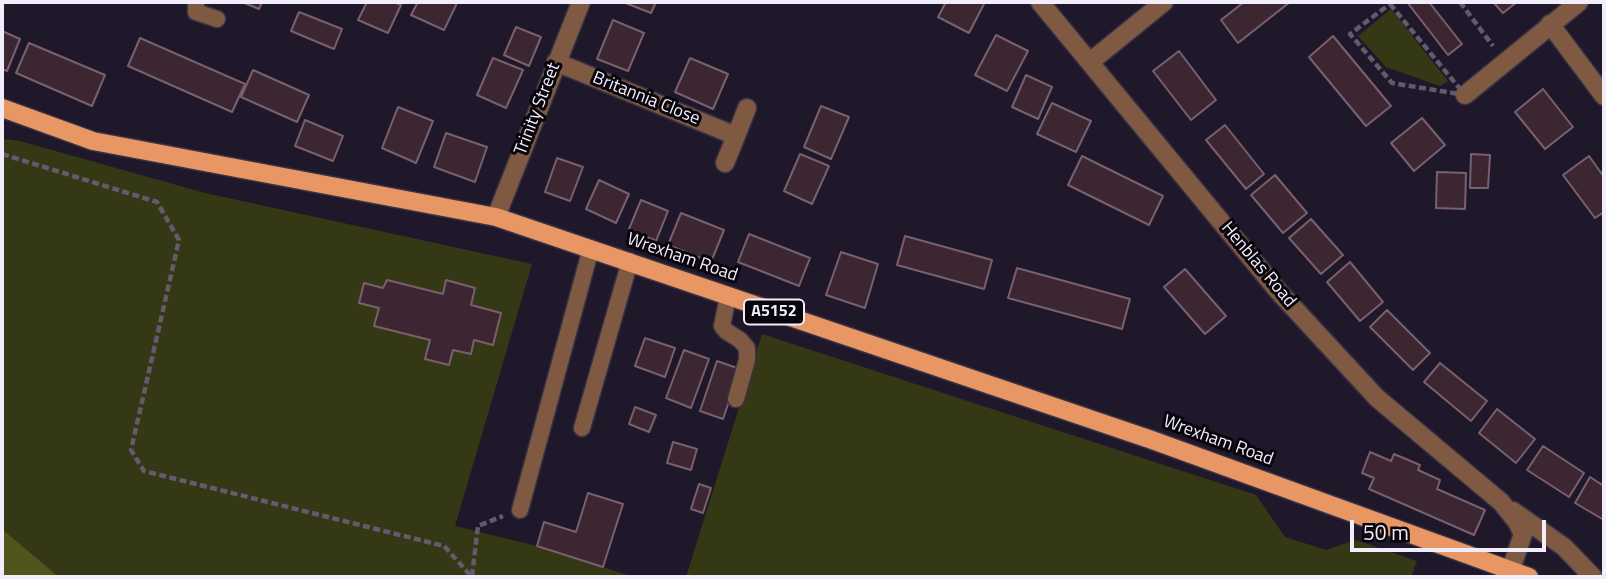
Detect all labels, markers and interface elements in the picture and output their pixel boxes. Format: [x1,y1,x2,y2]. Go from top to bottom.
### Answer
street label: Trinity Street [511,60,565,158]
street label: Britannia Close [589,68,703,130]
street label: Henblas Road [1216,218,1300,312]
street label: Wrexham Road [624,229,740,287]
road number: A5152 [744,300,804,324]
street label: Wrexham Road [1160,411,1276,471]
scale bar [1354,505,1550,550]
text: 50 m [1363,516,1409,548]

